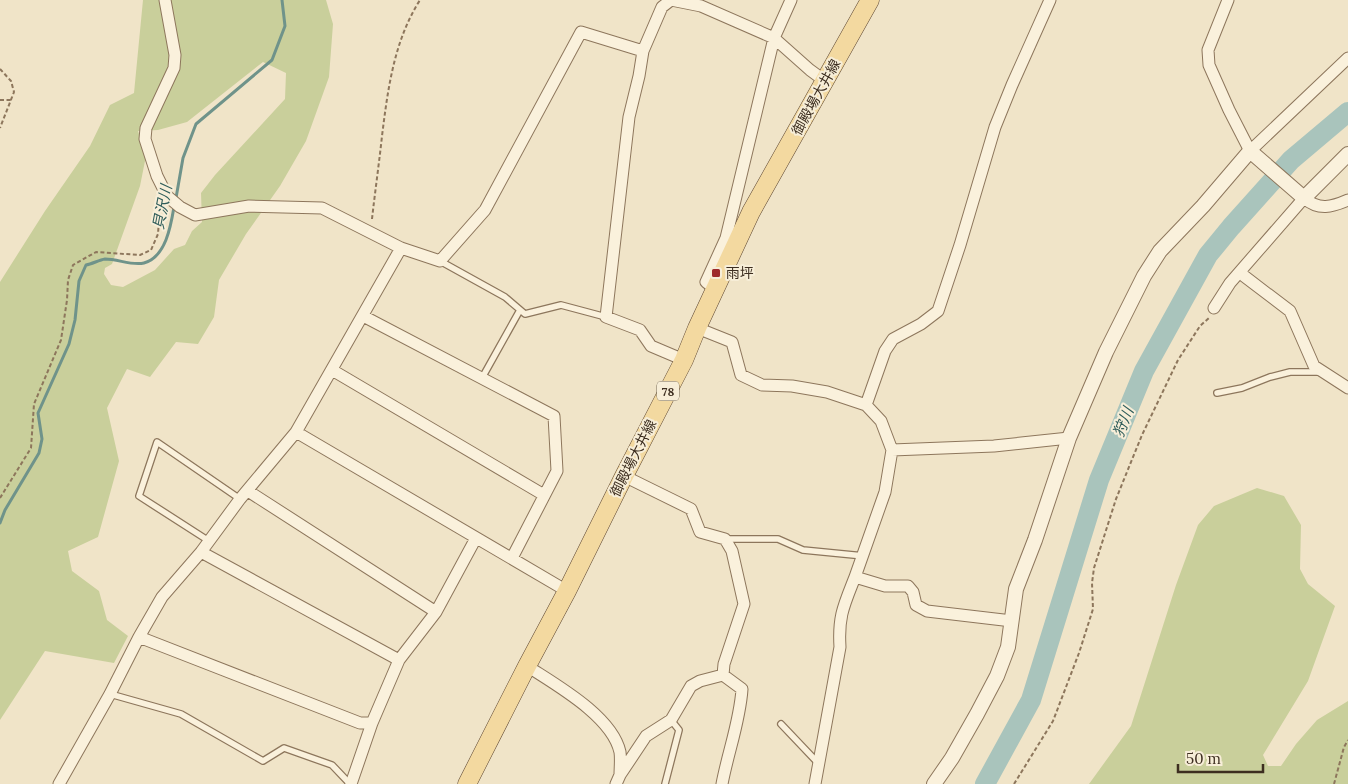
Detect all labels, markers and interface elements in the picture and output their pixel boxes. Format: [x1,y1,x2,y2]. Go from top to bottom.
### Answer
street label: 御殿場大井線 [788,56,844,138]
water label: 貝沢川 [148,181,176,231]
place label: 雨坪 [726,264,754,282]
marker: 雨坪 [710,267,722,279]
road number: 78 [657,382,679,401]
water label: 狩川 [1109,403,1138,439]
street label: 御殿場大井線 [606,416,660,500]
scale bar [1178,742,1263,774]
text: 50 m [1186,749,1221,768]

